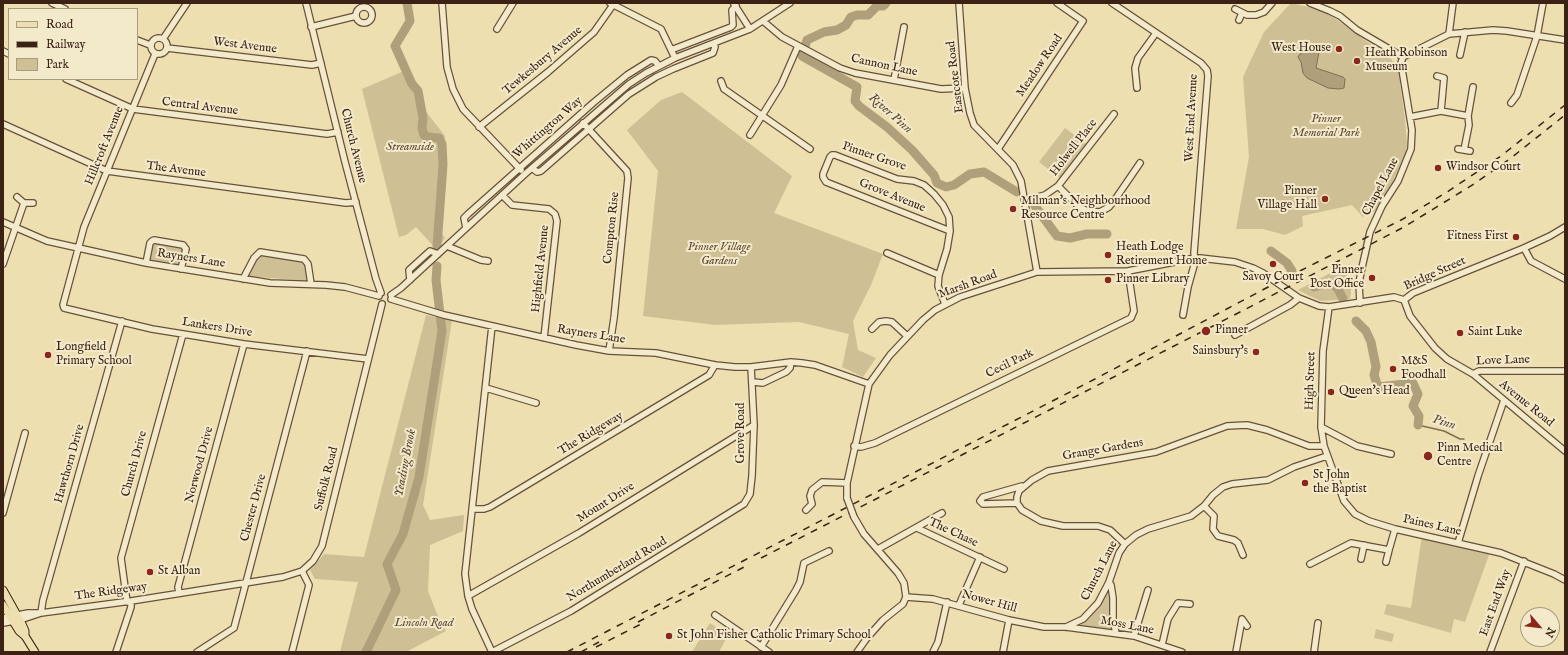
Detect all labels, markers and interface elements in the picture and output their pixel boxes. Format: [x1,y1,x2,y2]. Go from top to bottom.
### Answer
legend [8,8,138,80]
text: Road [46,17,73,32]
street label: Tewkesbury Avenue [500,24,586,98]
street label: Meadow Road [1014,32,1066,100]
street label: West Avenue [212,35,278,57]
text: Railway [46,37,85,52]
street label: Eastcote Road [944,40,968,114]
place label: West House [1271,42,1331,56]
marker: West House [1334,44,1344,54]
place label: Heath Robinson Museum [1365,47,1448,75]
street label: Cannon Lane [849,52,919,80]
marker: Heath Robinson Museum [1352,56,1362,66]
text: Park [46,57,69,72]
street label: West End Avenue [1183,74,1201,162]
water label: River Pinn [865,91,915,137]
street label: Whittington Way [510,94,586,162]
street label: Central Avenue [161,95,239,119]
street label: Hillcroft Avenue [83,104,127,188]
street label: Church Avenue [337,107,369,185]
park label: Pinner Memorial Park [1292,113,1360,141]
street label: Holwell Place [1047,117,1101,179]
street label: Pinner Grove [840,139,908,175]
park label: Streamside [386,141,434,155]
street label: Chapel Lane [1360,156,1402,218]
street label: The Avenue [145,159,207,181]
place label: Windsor Court [1446,161,1521,175]
marker: Windsor Court [1433,163,1443,173]
street label: Grove Avenue [857,176,927,216]
place label: Pinner Village Hall [1257,185,1317,213]
street label: Compton Rise [601,191,623,265]
marker: Pinner Village Hall [1320,194,1330,204]
place label: Milman's Neighbourhood Resource Centre [1021,195,1150,223]
marker: Milman's Neighbourhood Resource Centre [1008,204,1018,214]
street label: Highfield Avenue [529,225,553,313]
place label: Fitness First [1447,230,1508,244]
marker: Fitness First [1511,232,1521,242]
park label: Pinner Village Gardens [688,241,750,269]
place label: Heath Lodge Retirement Home [1116,241,1207,269]
street label: Rayners Lane [156,247,226,271]
marker: Heath Lodge Retirement Home [1103,250,1113,260]
street label: Bridge Street [1402,254,1468,294]
marker: Savoy Court [1268,259,1278,269]
place label: Pinner Post Office [1310,264,1364,292]
street label: Marsh Road [937,268,999,302]
place label: Savoy Court [1242,271,1304,285]
place label: Pinner Library [1116,273,1189,287]
marker: Pinner Post Office [1367,273,1377,283]
marker: Pinner Library [1103,275,1113,285]
street label: Lankers Drive [181,315,253,341]
street label: Rayners Lane [556,323,626,347]
place label: Pinner [1215,324,1248,338]
marker: Pinner [1200,325,1212,337]
place label: Saint Luke [1468,326,1522,340]
marker: Saint Luke [1455,328,1465,338]
place label: Longfield Primary School [56,341,132,369]
place label: Sainsbury's [1193,345,1248,359]
street label: Cecil Park [984,346,1036,382]
marker: Sainsbury's [1251,347,1261,357]
marker: Longfield Primary School [43,350,53,360]
street label: High Street [1303,351,1319,411]
street label: Love Lane [1476,353,1530,369]
place label: M&S Foodhall [1401,355,1446,383]
marker: M&S Foodhall [1388,364,1398,374]
street label: Avenue Road [1496,378,1556,430]
place label: Queen's Head [1339,385,1410,399]
marker: Queen's Head [1326,387,1336,397]
street label: Grove Road [735,403,749,463]
street label: The Ridgeway [556,409,626,459]
water label: Pinn [1431,412,1457,434]
street label: Hawthorn Drive [52,423,88,505]
street label: Norwood Drive [183,425,217,505]
water label: Yeading Brook [392,428,420,498]
street label: Church Drive [119,429,151,499]
street label: Grange Gardens [1061,436,1145,464]
place label: Pinn Medical Centre [1437,442,1502,470]
street label: Suffolk Road [312,446,342,512]
marker: Pinn Medical Centre [1422,450,1434,462]
place label: St John the Baptist [1313,469,1367,497]
street label: Chester Drive [238,473,270,543]
marker: St John the Baptist [1300,478,1310,488]
street label: Mount Drive [575,480,637,526]
street label: Paines Lane [1401,512,1463,540]
street label: The Chase [926,515,980,551]
street label: Northumberland Road [564,534,670,606]
street label: Church Lane [1079,539,1121,603]
place label: St Alban [158,565,200,579]
marker: St Alban [145,567,155,577]
street label: East End Way [1477,568,1515,638]
street label: The Ridgeway [74,580,148,604]
street label: Nower Hill [960,588,1018,616]
north arrow [1520,607,1560,647]
street label: Moss Lane [1099,614,1155,638]
park label: Lincoln Road [395,617,453,631]
text: N [1541,625,1558,640]
place label: St John Fisher Catholic Primary School [677,629,871,643]
marker: St John Fisher Catholic Primary School [664,631,674,641]

